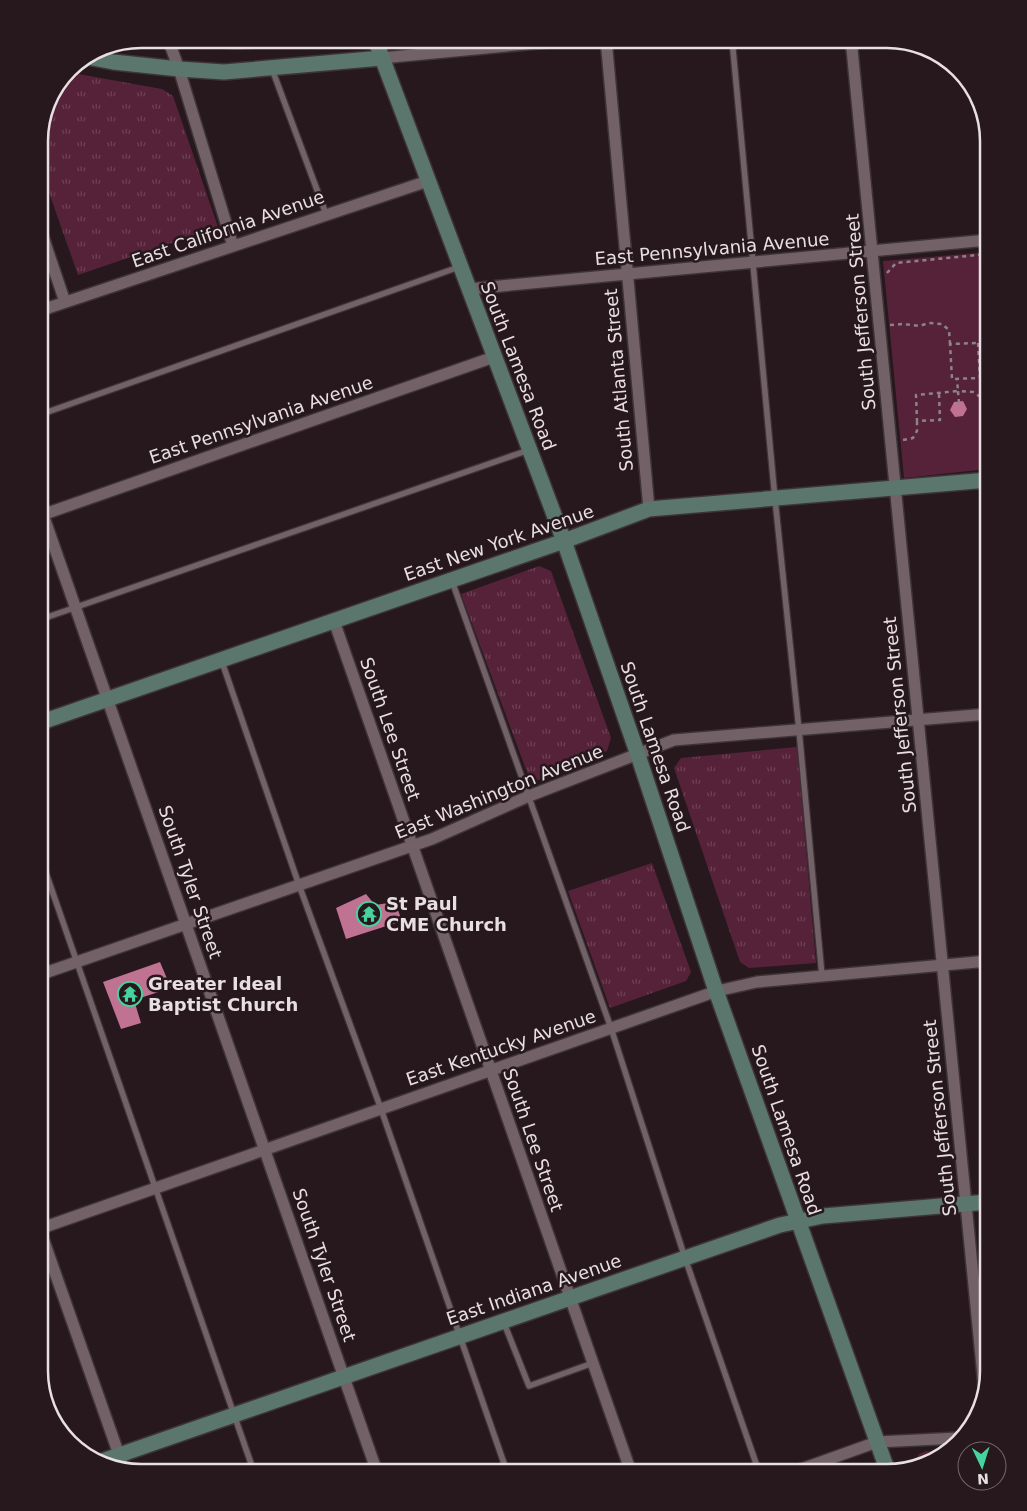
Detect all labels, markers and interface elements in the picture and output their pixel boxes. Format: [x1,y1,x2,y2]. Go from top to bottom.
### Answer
street label: East California Avenue [129,186,327,271]
street label: South Jefferson Street [841,213,880,411]
street label: East Pennsylvania Avenue [594,228,830,269]
street label: South Lamesa Road [477,279,560,453]
street label: South Atlanta Street [600,288,637,472]
street label: East Pennsylvania Avenue [146,371,376,468]
street label: East New York Avenue [401,500,597,585]
street label: South Jefferson Street [879,616,920,814]
street label: South Lee Street [356,654,425,803]
street label: South Lamesa Road [616,659,695,835]
street label: East Washington Avenue [392,740,606,843]
street label: South Tyler Street [154,802,227,961]
place label: St Paul CME Church [386,893,507,935]
temple icon: St Paul CME Church [356,901,382,927]
place label: Greater Ideal Baptist Church [148,973,298,1015]
temple icon: Greater Ideal Baptist Church [117,981,143,1007]
street label: East Kentucky Avenue [403,1005,599,1090]
street label: South Jefferson Street [919,1019,960,1217]
street label: South Lamesa Road [747,1042,826,1218]
street label: South Lee Street [499,1065,568,1214]
street label: South Tyler Street [288,1185,361,1344]
street label: East Indiana Avenue [444,1250,624,1329]
north arrow [957,1441,1007,1491]
text: N [977,1471,989,1487]

